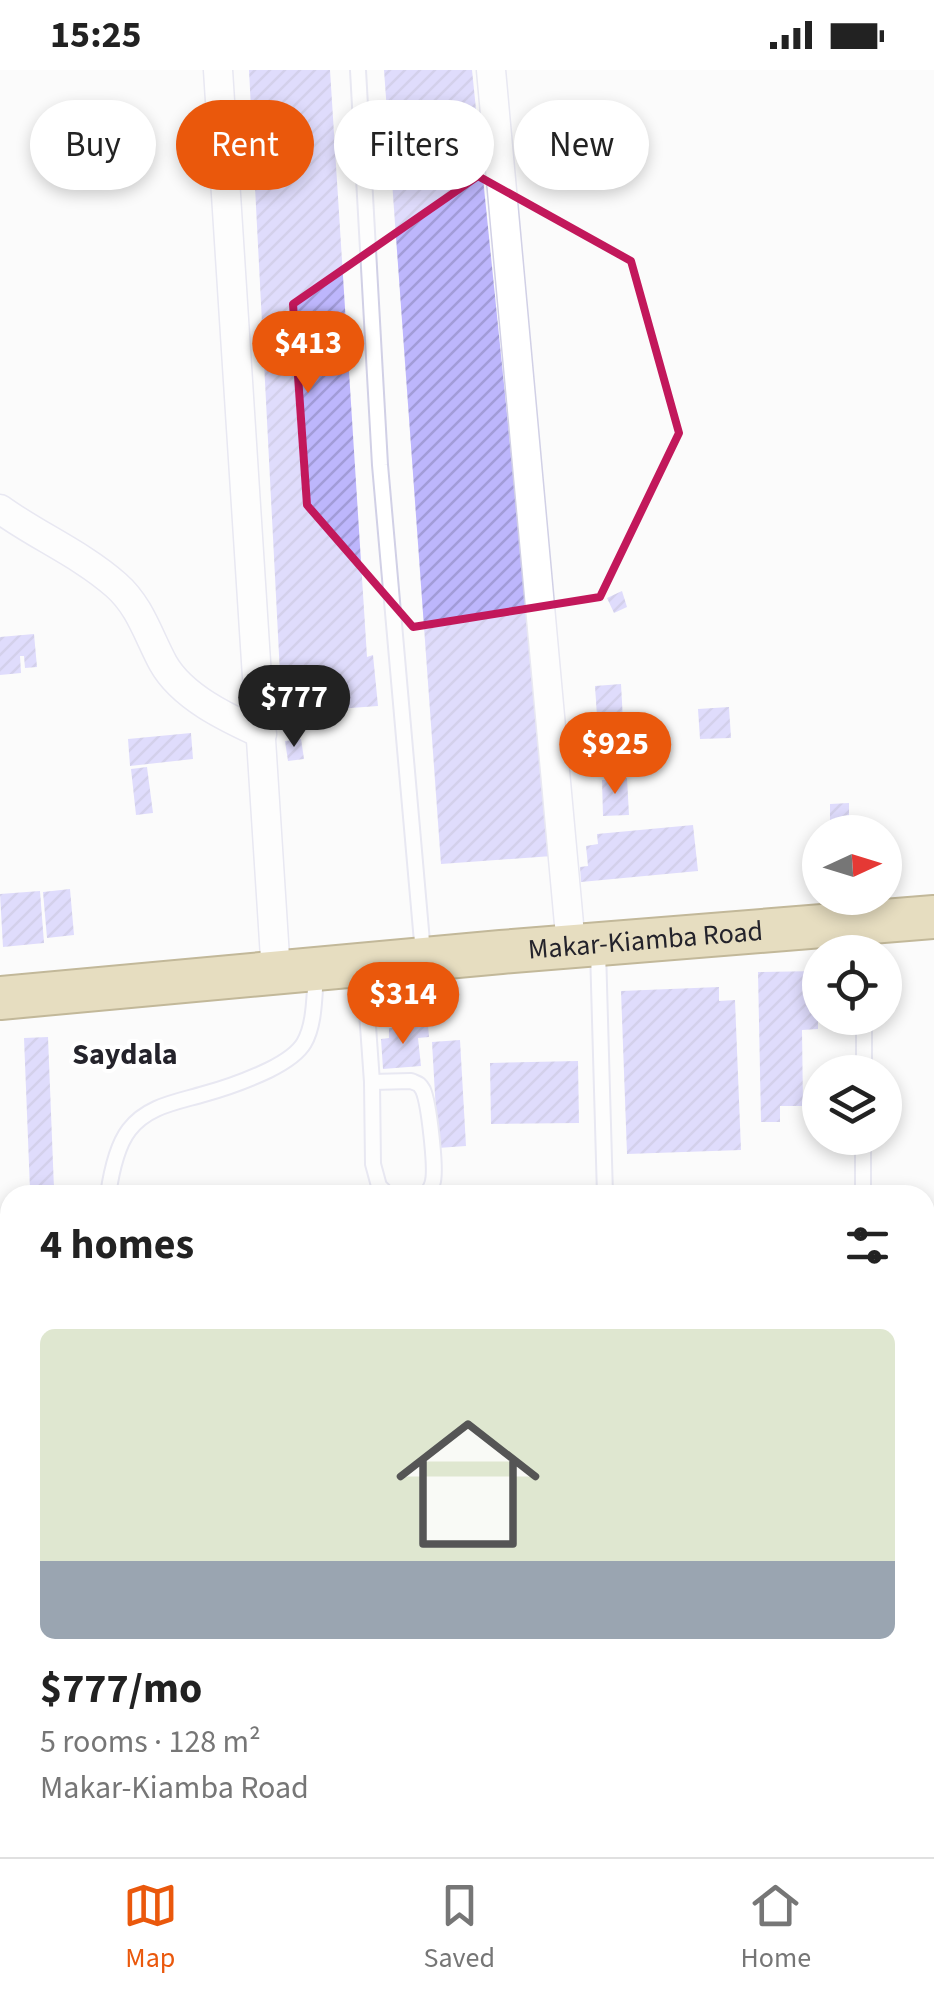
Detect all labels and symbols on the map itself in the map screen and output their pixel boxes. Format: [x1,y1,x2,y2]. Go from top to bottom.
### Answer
pin: $413 [249,311,367,396]
pin: $777 [235,665,353,750]
pin: $925 [556,712,674,797]
north arrow [802,815,902,915]
street label: Makar-Kiamba Road [526,911,764,970]
pin: $314 [344,962,462,1047]
district label: Saydala [72,1033,178,1076]

